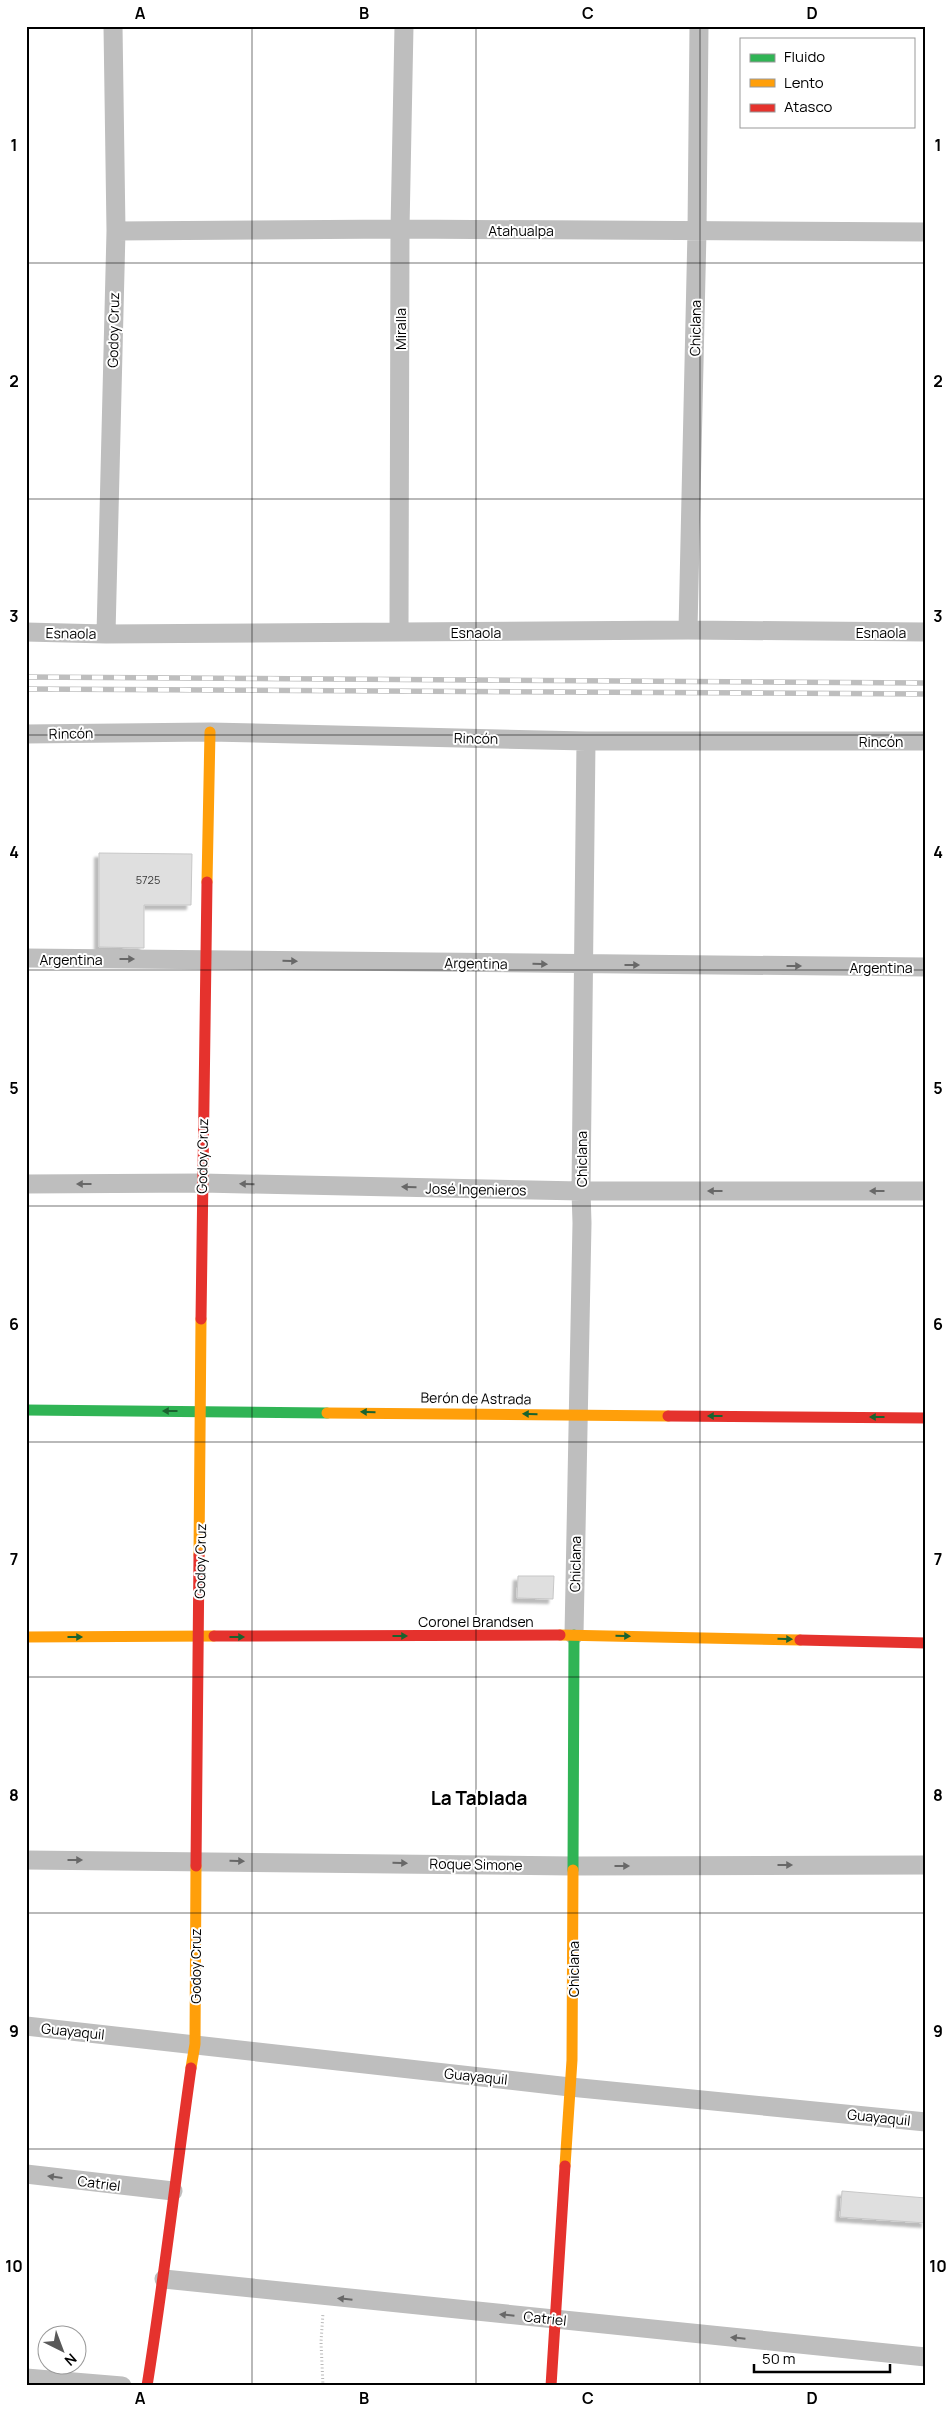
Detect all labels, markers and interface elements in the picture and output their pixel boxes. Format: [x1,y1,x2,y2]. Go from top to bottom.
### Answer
text: A [135,2,146,24]
text: B [359,2,369,24]
text: C [582,2,594,24]
text: D [806,2,818,24]
legend [740,38,914,128]
text: Fluido [784,46,825,67]
text: Lento [784,72,824,93]
text: Atasco [784,96,832,117]
text: 1 [10,134,18,156]
text: 1 [934,134,942,156]
street label: Atahualpa [488,221,554,240]
street label: Godoy Cruz [103,292,123,368]
street label: Chiclana [685,300,705,356]
street label: Miralla [391,308,410,350]
text: 2 [9,370,19,392]
text: 2 [933,370,943,392]
text: 3 [9,605,19,627]
text: 3 [933,605,943,627]
street label: Esnaola [45,623,97,643]
street label: Esnaola [451,623,501,642]
street label: Esnaola [856,623,906,642]
street label: Rincón [49,723,93,743]
street label: Rincón [454,728,498,748]
street label: Rincón [859,732,903,751]
text: 4 [9,841,19,863]
text: 4 [933,841,943,863]
house number: 5725 [136,872,160,887]
street label: Argentina [39,950,103,969]
street label: Argentina [444,953,508,973]
one-way arrow [120,955,136,963]
one-way arrow [282,957,298,965]
street label: Argentina [849,958,913,977]
one-way arrow [532,960,548,968]
one-way arrow [624,961,640,969]
one-way arrow [786,962,802,970]
text: 5 [9,1077,19,1099]
text: 5 [933,1077,943,1099]
street label: Godoy Cruz [192,1118,212,1194]
street label: Chiclana [572,1131,591,1187]
street label: José Ingenieros [425,1179,527,1199]
one-way arrow [76,1180,92,1188]
one-way arrow [239,1180,255,1188]
one-way arrow [401,1183,417,1191]
one-way arrow [706,1187,722,1195]
one-way arrow [869,1187,885,1195]
text: 6 [9,1313,19,1335]
text: 6 [933,1313,943,1335]
street label: Berón de Astrada [420,1388,532,1408]
one-way arrow [162,1407,178,1415]
one-way arrow [359,1408,375,1416]
one-way arrow [522,1410,538,1418]
one-way arrow [706,1412,722,1420]
one-way arrow [869,1413,885,1421]
street label: Godoy Cruz [190,1523,210,1599]
street label: Chiclana [565,1536,585,1592]
text: 7 [10,1548,18,1570]
text: 7 [934,1548,942,1570]
street label: Coronel Brandsen [418,1612,534,1631]
one-way arrow [392,1632,408,1640]
one-way arrow [615,1632,631,1640]
one-way arrow [67,1633,83,1641]
one-way arrow [230,1633,246,1641]
one-way arrow [777,1636,793,1644]
text: 8 [9,1784,19,1806]
text: 8 [933,1784,943,1806]
district label: La Tablada [431,1785,527,1811]
street label: Roque Simone [429,1854,523,1874]
one-way arrow [67,1856,83,1864]
one-way arrow [230,1857,246,1865]
one-way arrow [392,1859,408,1867]
one-way arrow [777,1861,793,1869]
one-way arrow [614,1862,630,1870]
street label: Godoy Cruz [186,1928,205,2004]
street label: Chiclana [564,1941,583,1997]
street label: Guayaquil [40,2018,106,2044]
text: 9 [9,2020,19,2042]
text: 9 [933,2020,943,2042]
street label: Guayaquil [443,2063,509,2089]
street label: Guayaquil [846,2104,912,2130]
street label: Catriel [76,2171,122,2195]
one-way arrow [46,2173,62,2181]
text: 10 [5,2255,23,2277]
text: 10 [929,2255,947,2277]
one-way arrow [337,2295,353,2303]
street label: Catriel [523,2306,567,2330]
one-way arrow [498,2310,514,2318]
north arrow [38,2324,88,2374]
one-way arrow [730,2334,746,2342]
scale bar [754,2342,891,2374]
text: 50 m [762,2348,796,2369]
text: N [61,2350,81,2370]
text: A [135,2387,146,2409]
text: B [359,2387,369,2409]
text: C [582,2387,594,2409]
text: D [806,2387,818,2409]

